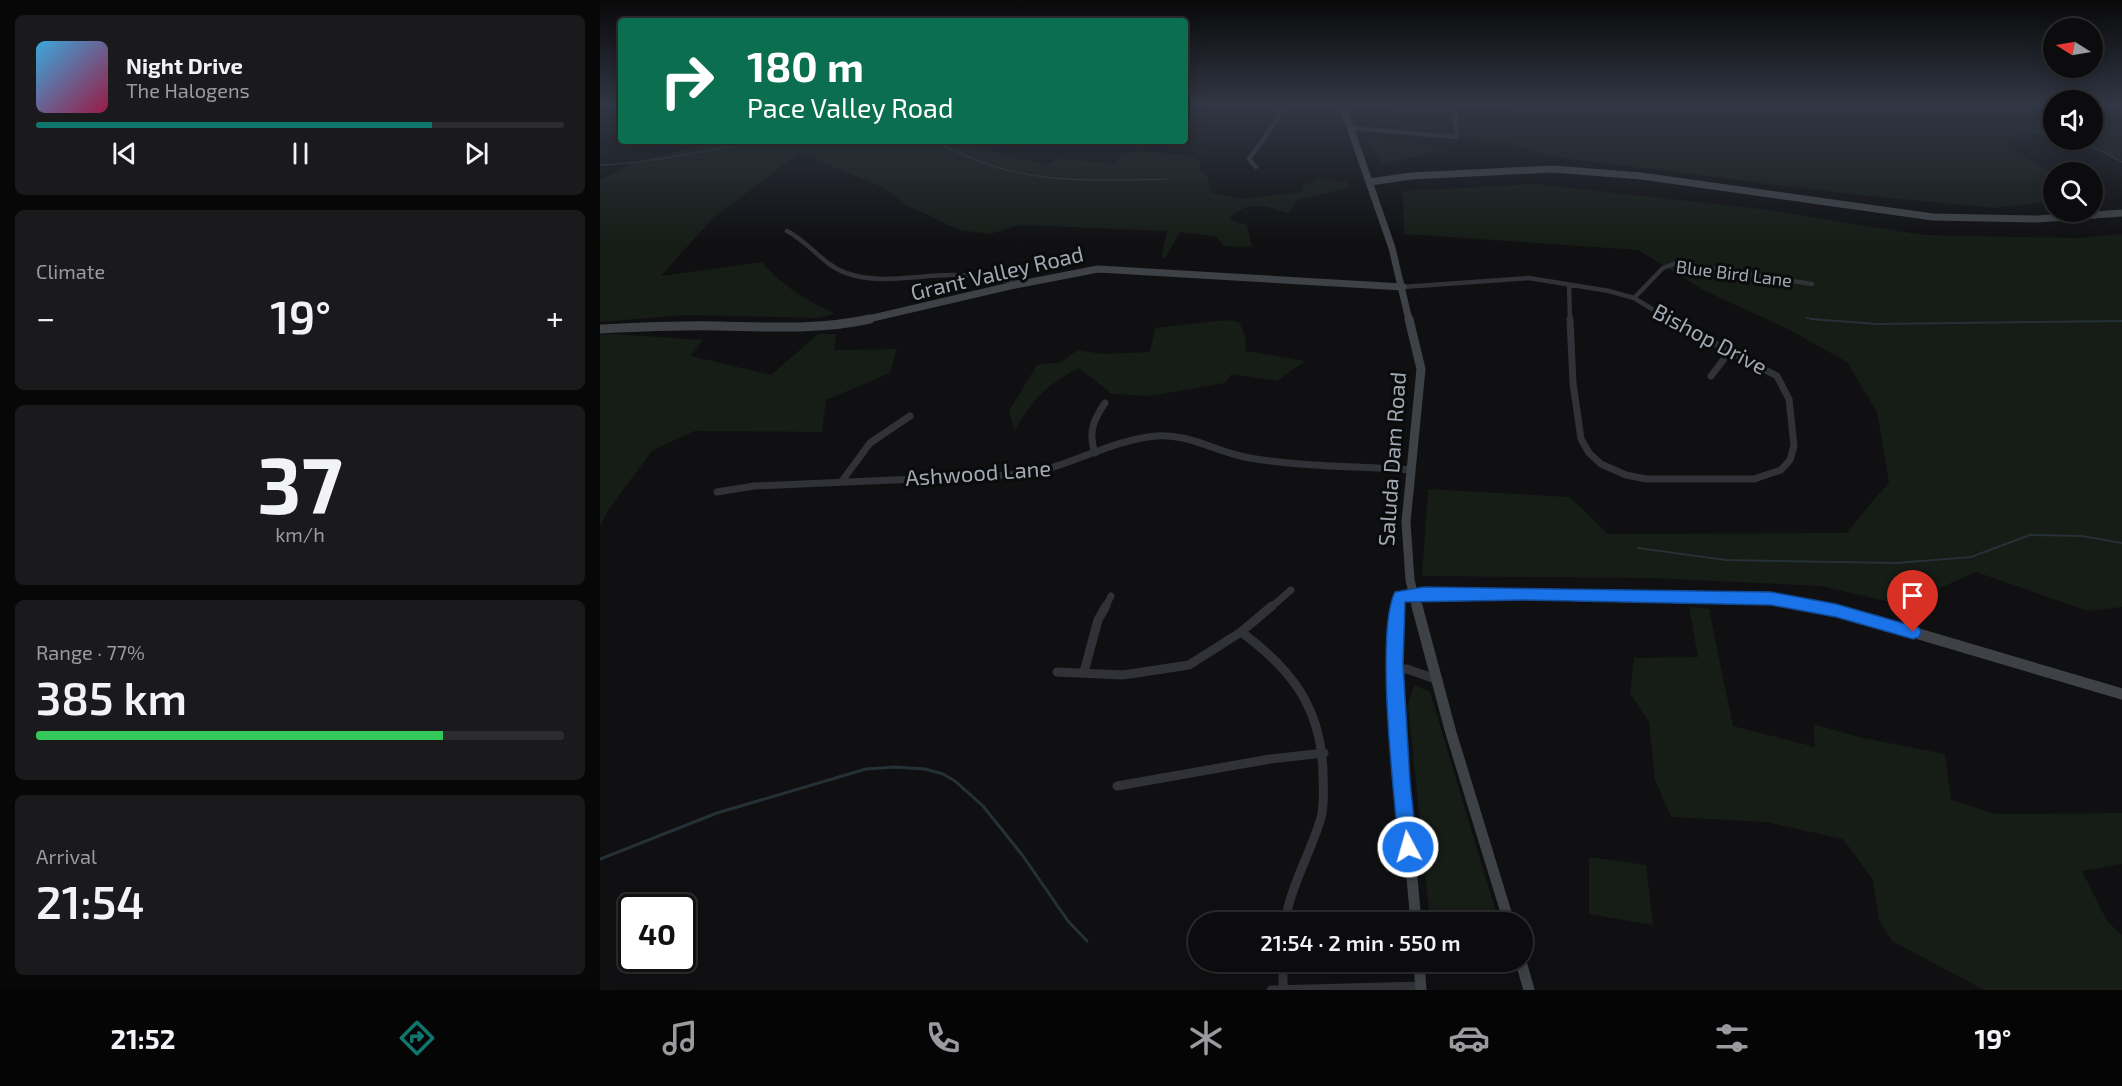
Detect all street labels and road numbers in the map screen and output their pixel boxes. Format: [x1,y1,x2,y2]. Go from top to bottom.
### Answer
street label: Grant Valley Road [908,239,1086,305]
street label: Blue Bird Lane [1675,255,1793,291]
street label: Bishop Drive [1649,297,1772,379]
street label: Saluda Dam Road [1372,371,1410,547]
street label: Ashwood Lane [904,454,1052,490]

